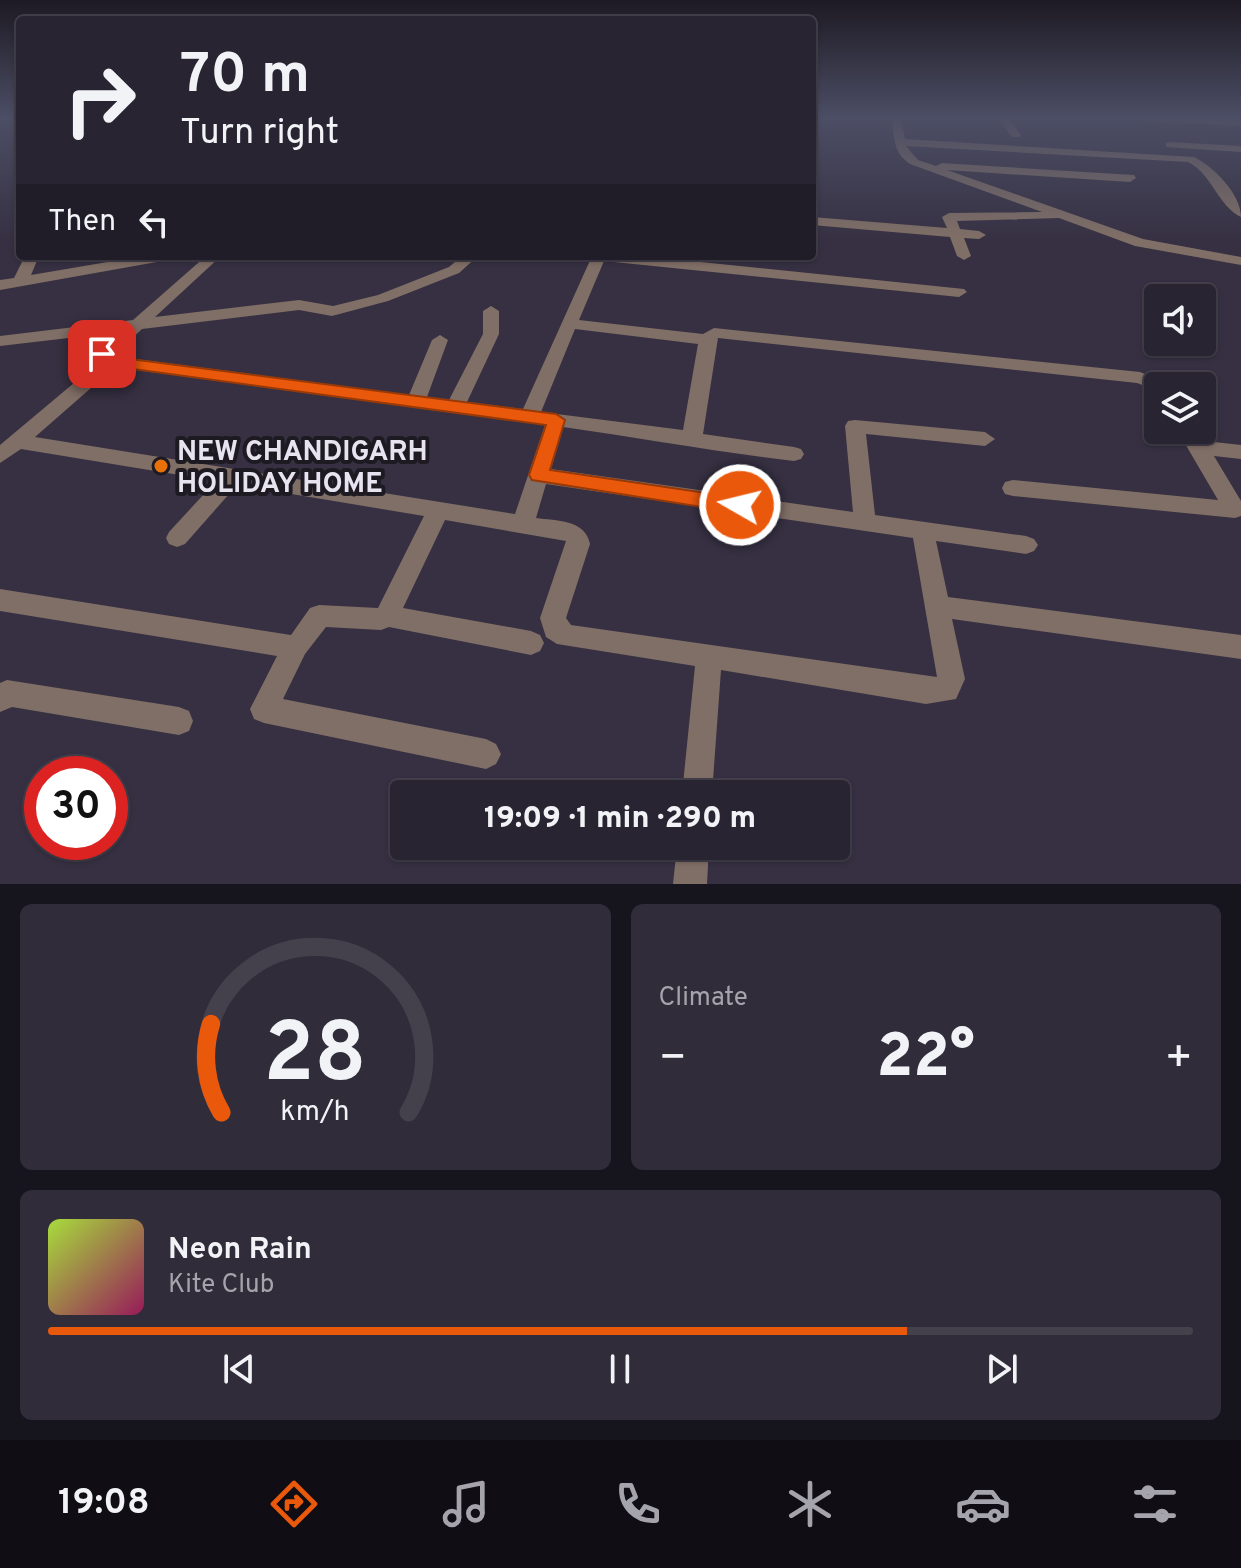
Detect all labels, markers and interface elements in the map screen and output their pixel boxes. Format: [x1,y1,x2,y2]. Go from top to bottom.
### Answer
text: 70 m [180,42,310,112]
icon: right [48,48,152,152]
text: Turn right [180,111,339,157]
icon: left [132,200,176,244]
text: Then [48,204,116,241]
map controls [1144,284,1216,444]
button: sound [1144,284,1216,356]
pin [68,320,136,388]
icon: arrive [80,332,124,376]
button: layers [1144,372,1216,444]
place label: NEW CHANDIGARH HOLIDAY HOME [177,435,428,503]
marker: NEW CHANDIGARH HOLIDAY HOME [152,457,170,475]
position arrow [698,463,782,547]
speed limit sign: 30 [24,756,128,860]
text: 19:09 · 1 min · 290 m [484,801,756,838]
text: Climate [659,982,748,1015]
text: 28 [264,1006,367,1111]
text: 22° [877,1022,975,1098]
text: − [659,1032,687,1088]
text: + [1165,1032,1193,1088]
text: km/h [281,1095,350,1131]
text: Neon Rain [168,1232,312,1269]
text: Kite Club [168,1269,274,1302]
icon: previous [217,1347,261,1391]
icon: pause [598,1347,642,1391]
icon: next [980,1347,1024,1391]
icon: directions [266,1476,322,1532]
icon: music [438,1476,494,1532]
icon: phone [610,1476,666,1532]
icon: climate [782,1476,838,1532]
icon: car [955,1476,1011,1532]
icon: filters [1127,1476,1183,1532]
text: 19:08 [58,1481,150,1527]

